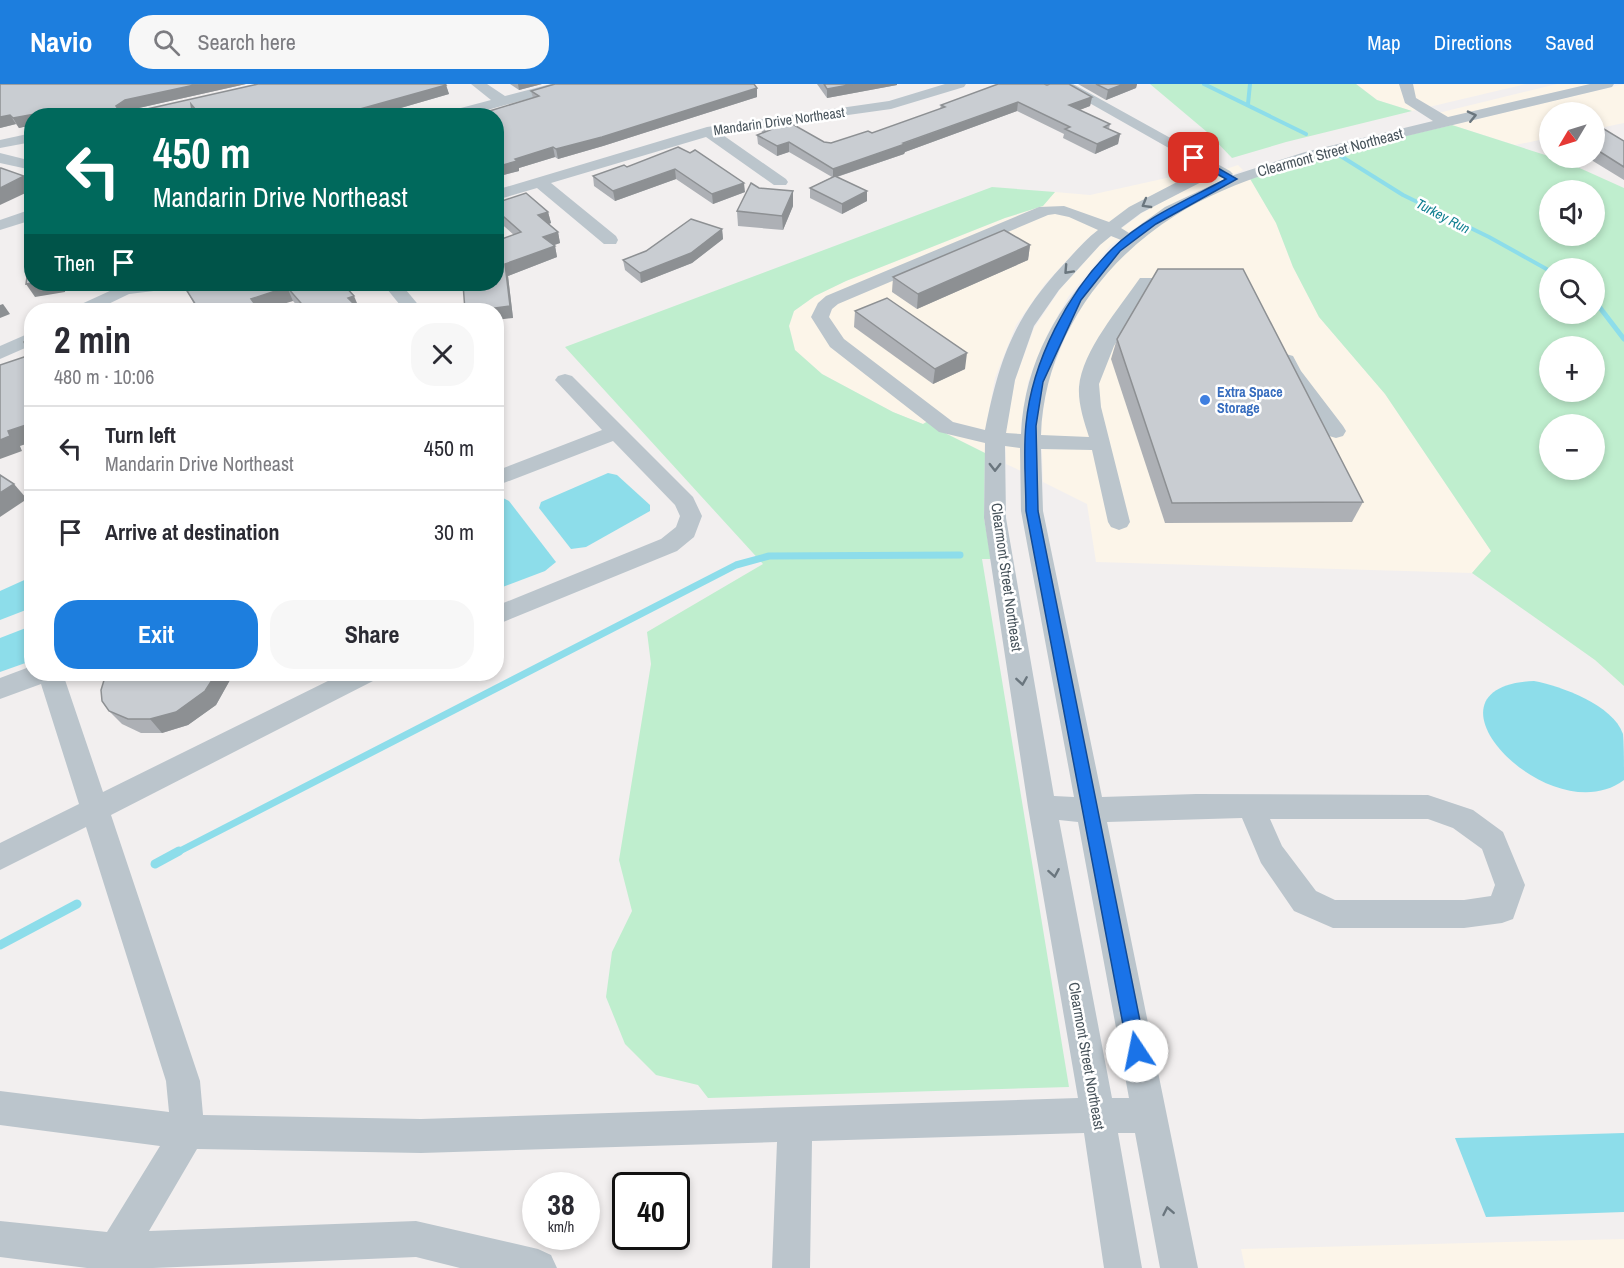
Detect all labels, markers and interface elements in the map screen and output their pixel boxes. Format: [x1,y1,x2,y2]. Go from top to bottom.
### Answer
search box [129,15,549,69]
text: Navio [30,23,93,61]
icon: search [150,26,183,59]
text: Search here [198,27,296,57]
text: Map [1367,28,1401,57]
text: Directions [1434,28,1512,57]
text: Saved [1545,28,1594,57]
north arrow [1539,102,1605,168]
map controls [1539,102,1605,480]
street label: Mandarin Drive Northeast [712,103,846,139]
one-way arrow [1467,111,1477,124]
street label: Clearmont Street Northeast [1255,122,1406,182]
text: 450 m [153,125,251,181]
icon: left [54,132,132,210]
pin [1168,132,1219,183]
icon: arrive [1177,141,1210,174]
text: Mandarin Drive Northeast [153,179,408,215]
button: sound [1539,180,1605,246]
water label: Turkey Run [1413,194,1473,238]
one-way arrow [1142,197,1152,209]
icon: arrive [107,246,140,279]
text: Then [54,248,95,278]
button: search [1539,258,1605,324]
one-way arrow [1064,263,1075,274]
text: 2 min [54,316,131,364]
button: close [411,323,474,386]
button: + [1539,336,1605,402]
text: 480 m · 10:06 [54,363,154,390]
place label: Extra Space Storage [1217,383,1283,417]
marker: Extra Space Storage [1198,393,1212,407]
button: − [1539,414,1605,480]
text: Turn left [105,420,176,450]
icon: left [54,432,87,465]
text: 450 m [424,433,474,463]
text: Mandarin Drive Northeast [105,450,294,477]
one-way arrow [989,462,1001,471]
street label: Clearmont Street Northeast [986,501,1028,653]
icon: arrive [54,516,87,549]
text: Arrive at destination [105,517,279,547]
text: 30 m [434,517,474,547]
button: Exit [54,600,258,669]
button: Share [270,600,474,669]
one-way arrow [1015,676,1027,685]
one-way arrow [1047,868,1060,878]
street label: Clearmont Street Northeast [1064,980,1110,1132]
position arrow [1105,1019,1169,1083]
speed limit sign: 40 [612,1172,690,1250]
text: 38 [547,1184,575,1224]
one-way arrow [1162,1206,1175,1216]
text: km/h [548,1216,574,1237]

